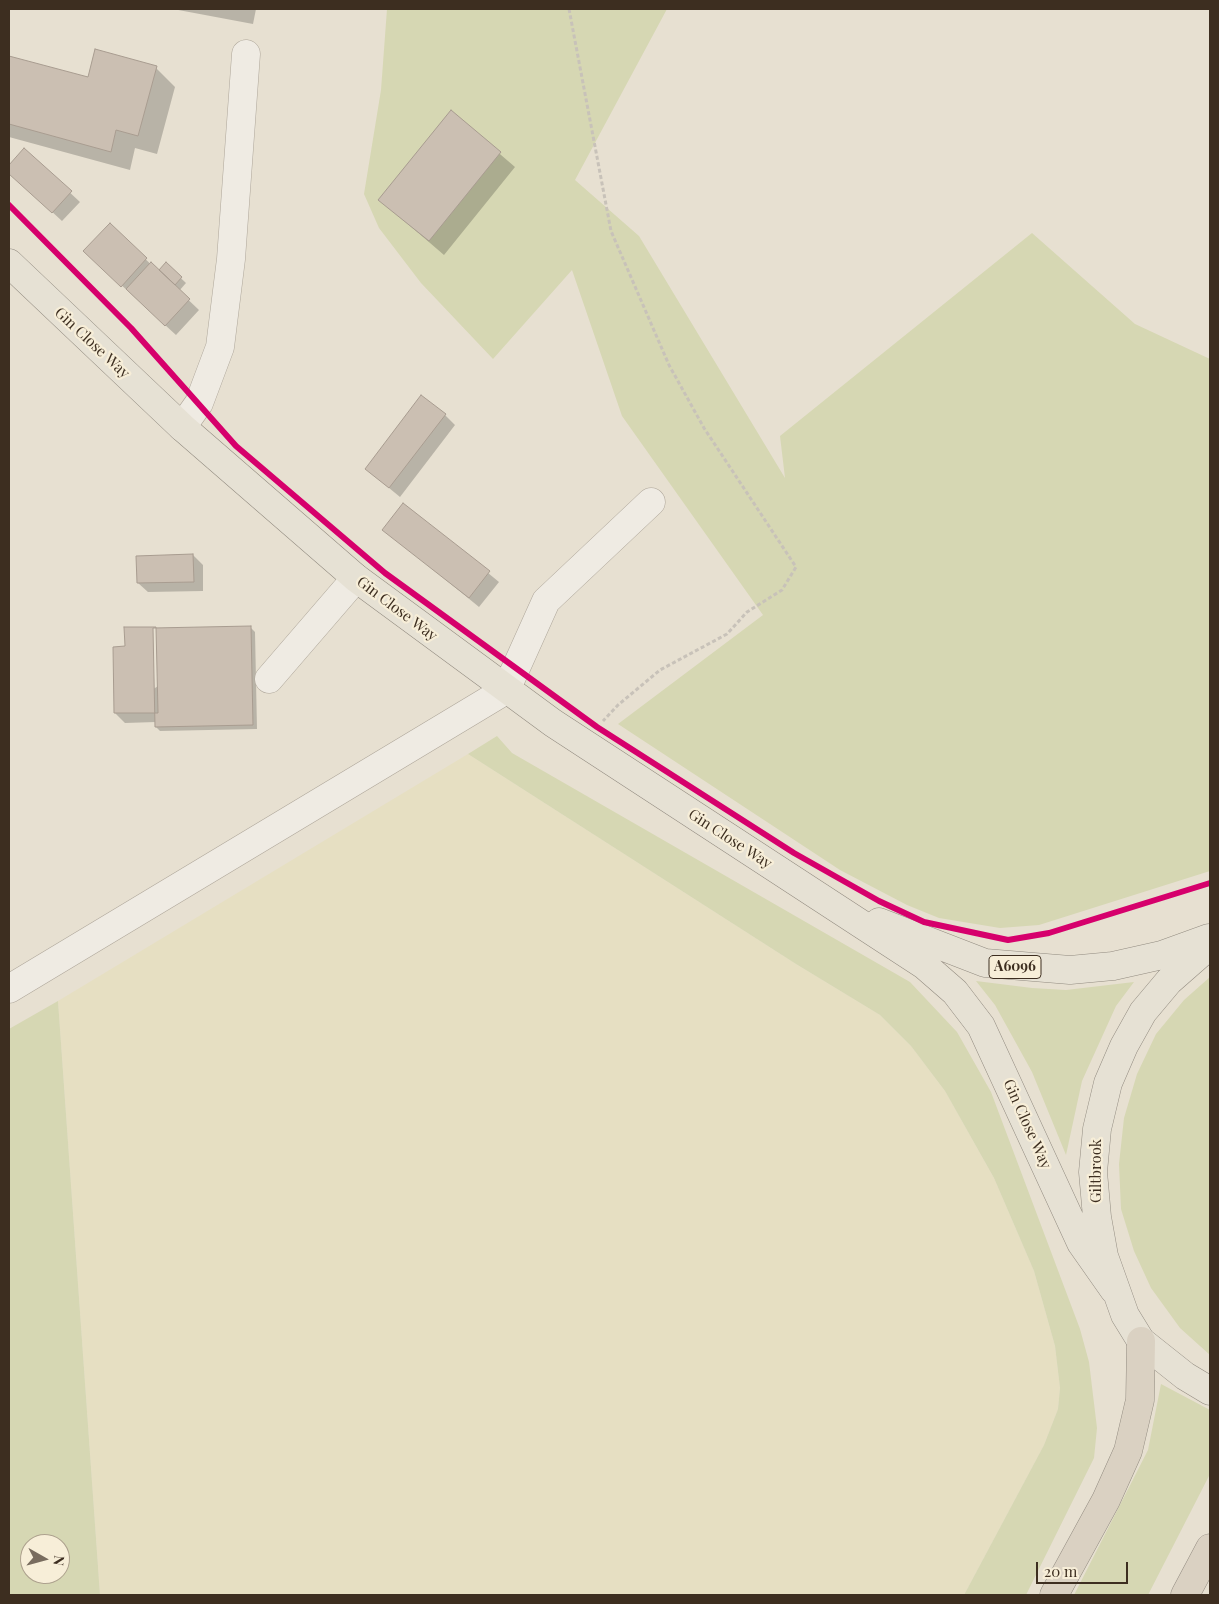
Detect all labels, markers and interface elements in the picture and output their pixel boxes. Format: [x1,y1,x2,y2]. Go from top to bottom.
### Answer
street label: Gin Close Way [51,304,133,382]
street label: Gin Close Way [353,573,441,645]
street label: Gin Close Way [685,805,775,873]
road number: A6096 [989,956,1041,979]
street label: Gin Close Way [999,1076,1055,1172]
street label: Giltbrook [1087,1139,1105,1203]
north arrow [20,1534,70,1584]
scale bar [1039,1552,1132,1584]
text: N [49,1555,69,1567]
text: 20 m [1044,1561,1077,1581]

